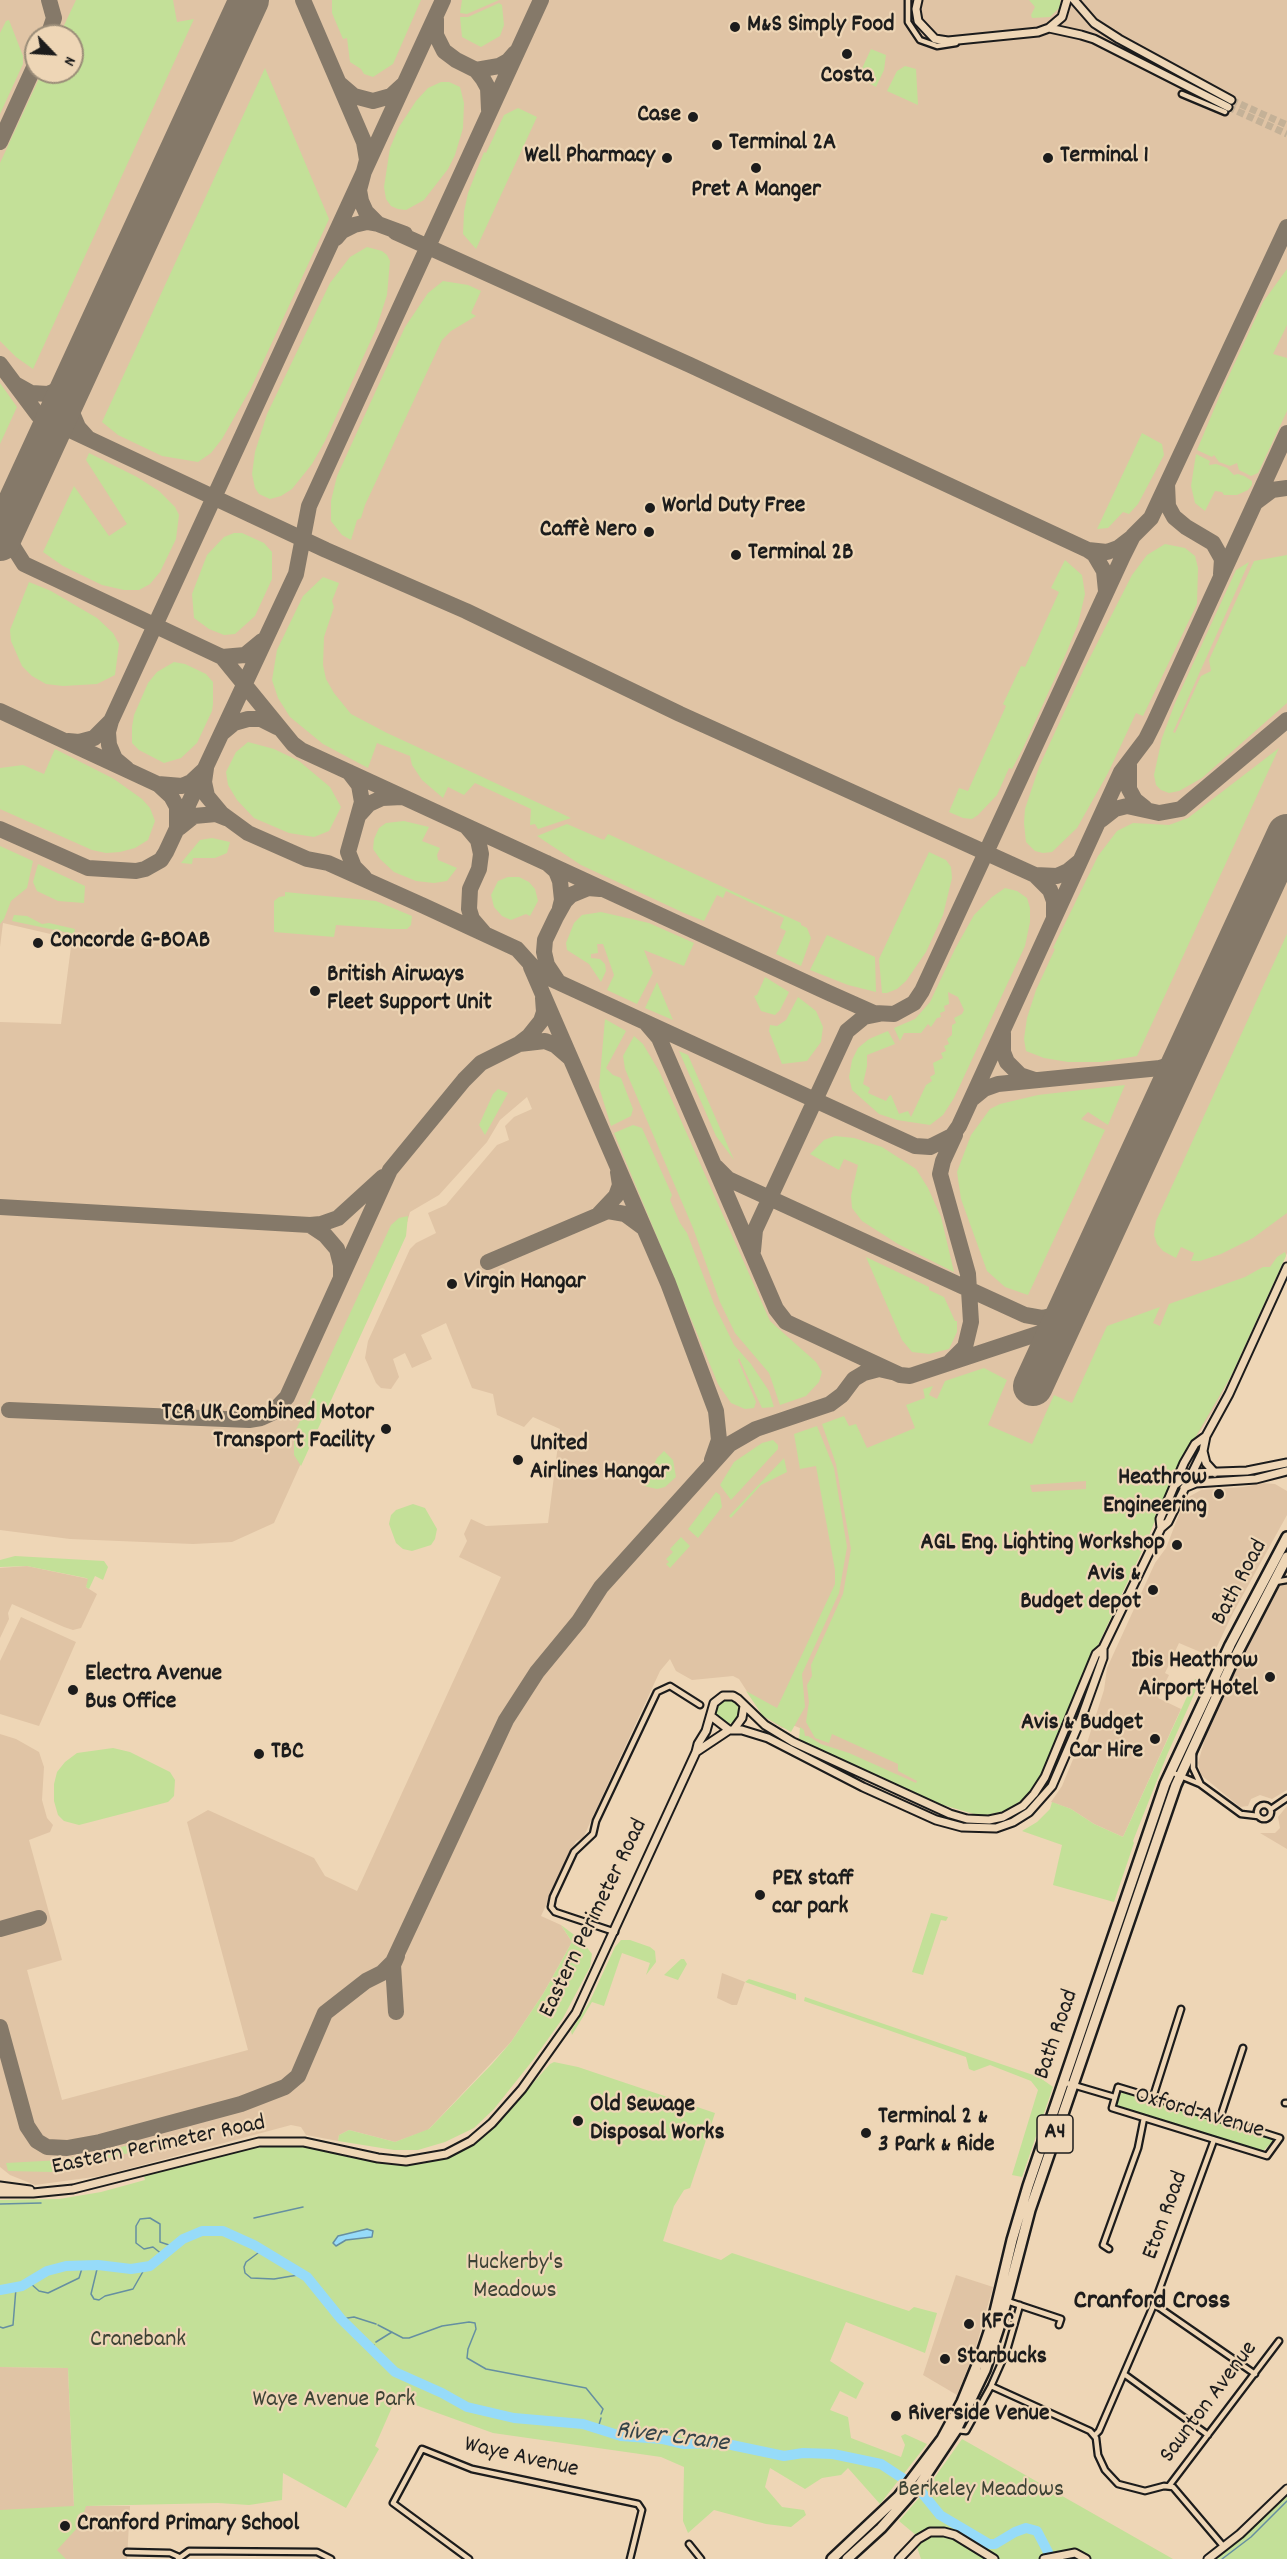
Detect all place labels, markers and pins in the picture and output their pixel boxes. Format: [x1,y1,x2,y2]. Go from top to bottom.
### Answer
place label: M&S Simply Food [747,13,894,41]
marker: M&S Simply Food [728,20,742,34]
marker: Costa [840,47,854,61]
place label: Costa [821,64,873,92]
place label: Case [637,103,681,131]
marker: Case [686,110,700,124]
place label: Terminal 2A [729,131,836,159]
marker: Terminal 2A [710,138,724,152]
place label: Well Pharmacy [525,144,655,172]
place label: Terminal 1 [1060,144,1149,172]
marker: Well Pharmacy [660,151,674,165]
marker: Terminal 1 [1041,151,1055,165]
marker: Pret A Manger [749,161,763,175]
place label: Pret A Manger [691,178,821,206]
place label: World Duty Free [662,494,805,522]
marker: World Duty Free [643,501,657,515]
place label: Caffè Nero [540,518,637,546]
marker: Caffè Nero [642,525,656,539]
place label: Terminal 2B [748,541,853,569]
marker: Terminal 2B [729,548,743,562]
place label: Concorde G-BOAB [50,929,210,957]
marker: Concorde G-BOAB [31,936,45,950]
place label: British Airways Fleet Support Unit [327,963,492,1019]
marker: British Airways Fleet Support Unit [308,984,322,998]
place label: Virgin Hangar [464,1270,586,1298]
marker: Virgin Hangar [445,1277,459,1291]
place label: TCR UK Combined Motor Transport Facility [162,1401,374,1457]
marker: TCR UK Combined Motor Transport Facility [379,1422,393,1436]
place label: United Airlines Hangar [530,1432,669,1488]
marker: United Airlines Hangar [511,1453,525,1467]
place label: Heathrow Engineering [1103,1466,1207,1522]
marker: Heathrow Engineering [1212,1487,1226,1501]
place label: AGL Eng. Lighting Workshop [920,1531,1165,1559]
marker: AGL Eng. Lighting Workshop [1170,1538,1184,1552]
place label: Avis & Budget depot [1020,1562,1141,1618]
marker: Avis & Budget depot [1146,1583,1160,1597]
place label: Ibis Heathrow Airport Hotel [1131,1649,1258,1705]
place label: Electra Avenue Bus Office [85,1662,222,1718]
marker: Ibis Heathrow Airport Hotel [1263,1670,1277,1684]
marker: Electra Avenue Bus Office [66,1683,80,1697]
place label: Avis & Budget Car Hire [1021,1711,1143,1767]
marker: Avis & Budget Car Hire [1148,1732,1162,1746]
place label: TBC [271,1740,304,1768]
marker: TBC [252,1747,266,1761]
place label: PEX staff car park [772,1867,854,1923]
marker: PEX staff car park [753,1888,767,1902]
place label: Old Sewage Disposal Works [590,2093,724,2149]
place label: Terminal 2 & 3 Park & Ride [878,2105,994,2161]
marker: Old Sewage Disposal Works [571,2114,585,2128]
marker: Terminal 2 & 3 Park & Ride [859,2126,873,2140]
place label: KFC [981,2310,1015,2338]
marker: KFC [962,2317,976,2331]
place label: Starbucks [957,2345,1047,2373]
marker: Starbucks [938,2352,952,2366]
place label: Riverside Venue [908,2402,1049,2430]
marker: Riverside Venue [889,2409,903,2423]
place label: Cranford Primary School [77,2512,299,2540]
marker: Cranford Primary School [58,2519,72,2533]

